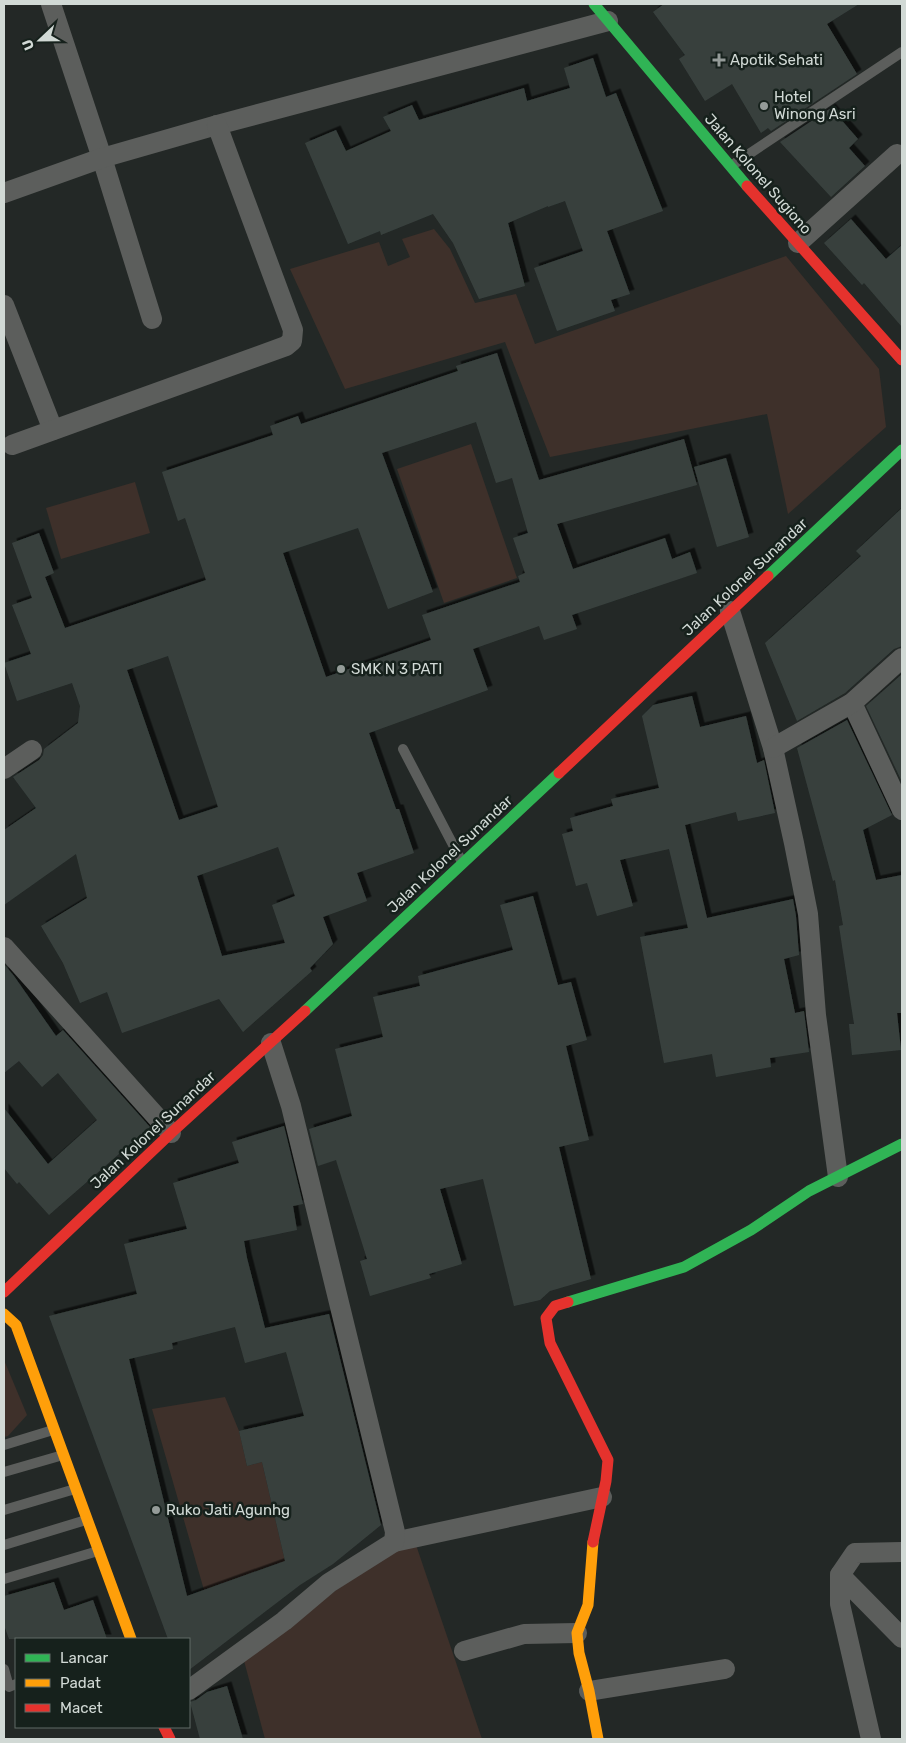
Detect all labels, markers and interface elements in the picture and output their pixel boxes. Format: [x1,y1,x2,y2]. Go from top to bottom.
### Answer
north arrow [15,15,65,65]
text: U [19,37,38,53]
place label: Apotik Sehati [730,51,823,69]
marker: Apotik Sehati [712,53,726,67]
place label: Hotel Winong Asri [774,88,856,123]
marker: Hotel Winong Asri [758,100,770,112]
street label: Jalan Kolonel Sugiono [701,110,815,238]
street label: Jalan Kolonel Sunandar [679,514,811,640]
place label: SMK N 3 PATI [351,660,442,678]
marker: SMK N 3 PATI [335,663,347,675]
street label: Jalan Kolonel Sunandar [384,791,516,917]
street label: Jalan Kolonel Sunandar [87,1067,219,1193]
place label: Ruko Jati Agunhg [166,1501,290,1519]
marker: Ruko Jati Agunhg [150,1504,162,1516]
legend [15,1638,190,1728]
text: Lancar [60,1649,108,1667]
text: Padat [60,1674,101,1692]
text: Macet [60,1699,103,1717]

